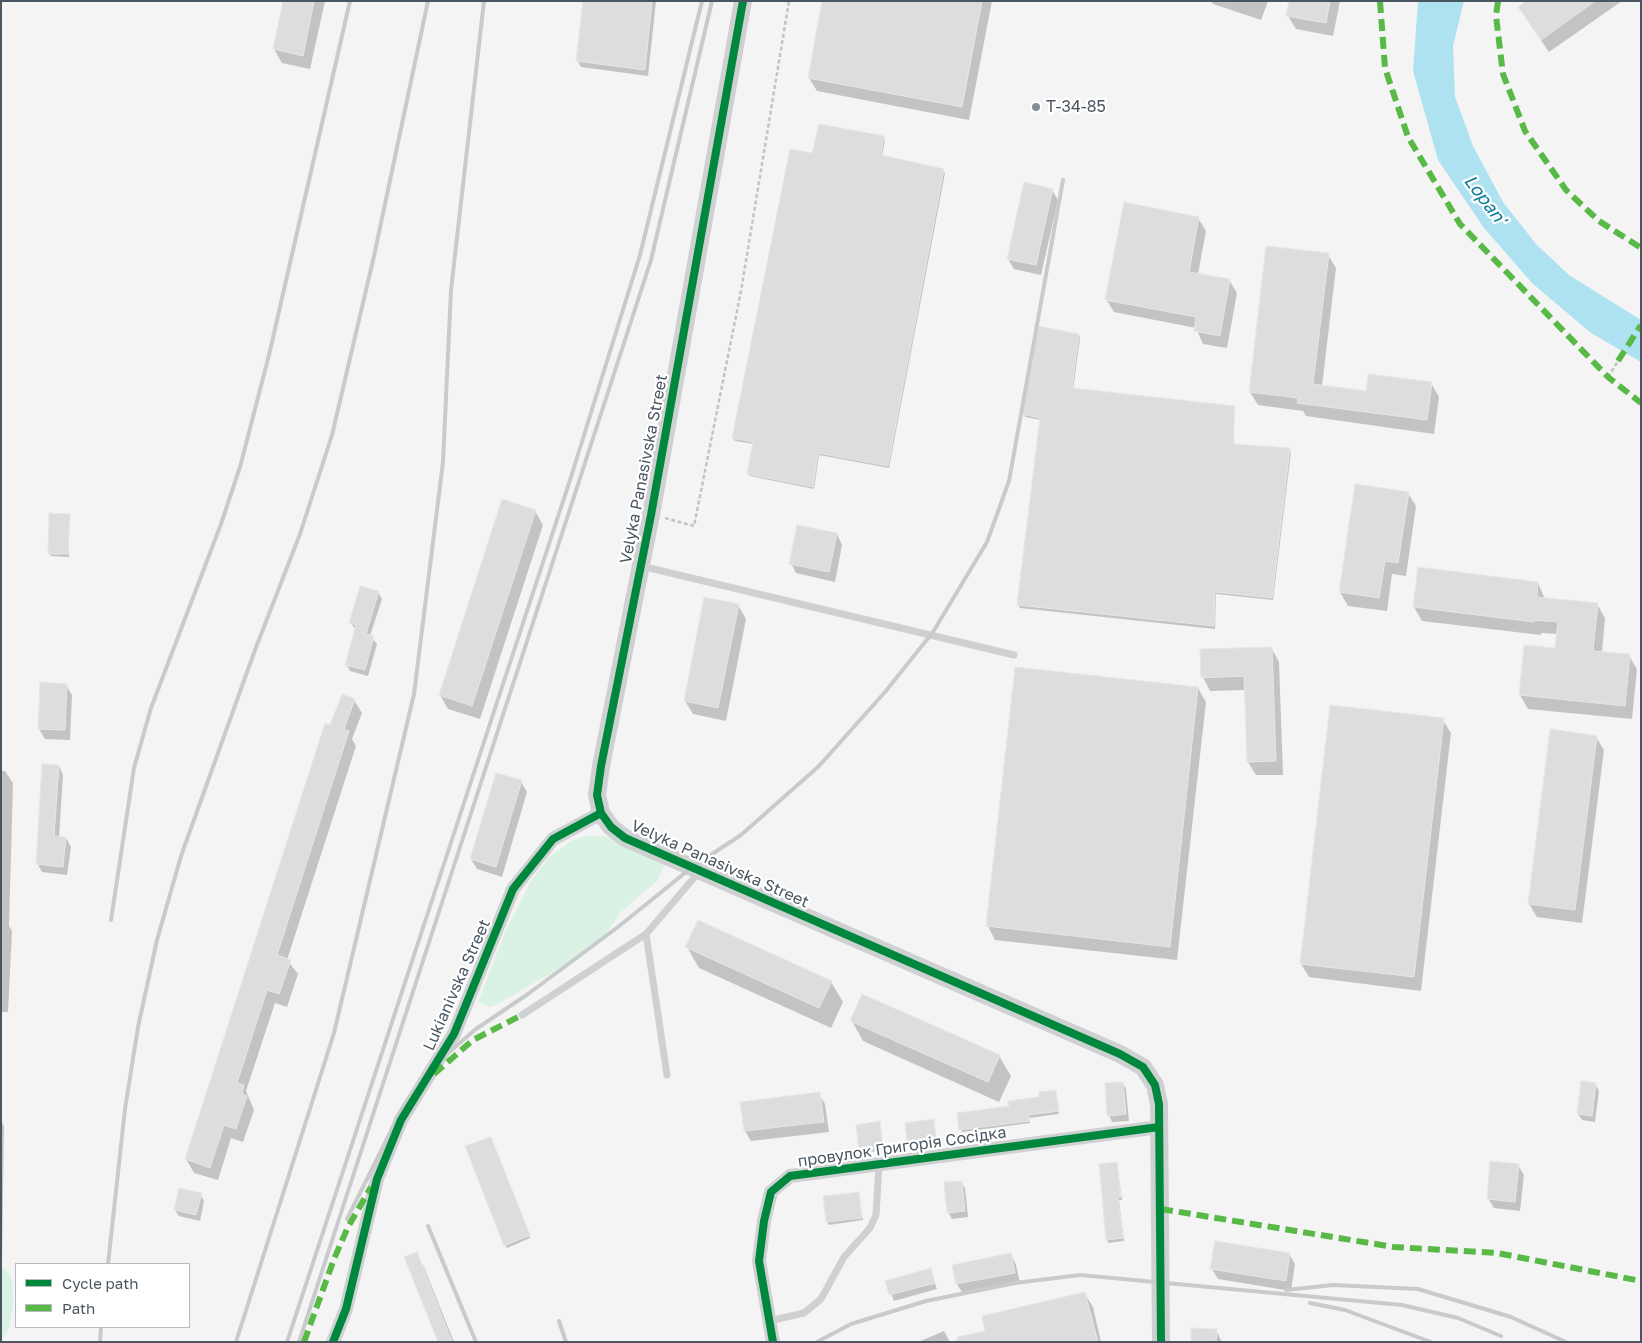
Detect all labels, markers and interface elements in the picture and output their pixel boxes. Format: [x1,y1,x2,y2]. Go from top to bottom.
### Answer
place label: Т-34-85 [1046,97,1106,117]
marker: Т-34-85 [1030,101,1042,113]
water label: Lopan' [1459,171,1511,229]
street label: Velyka Panasivska Street [616,373,672,565]
street label: Velyka Panasivska Street [628,816,812,912]
street label: Lukianivska Street [419,916,495,1054]
street label: провулок Григорія Сосідка [796,1123,1008,1171]
legend [15,1263,190,1328]
text: Cycle path [62,1274,138,1292]
text: Path [62,1299,95,1317]

